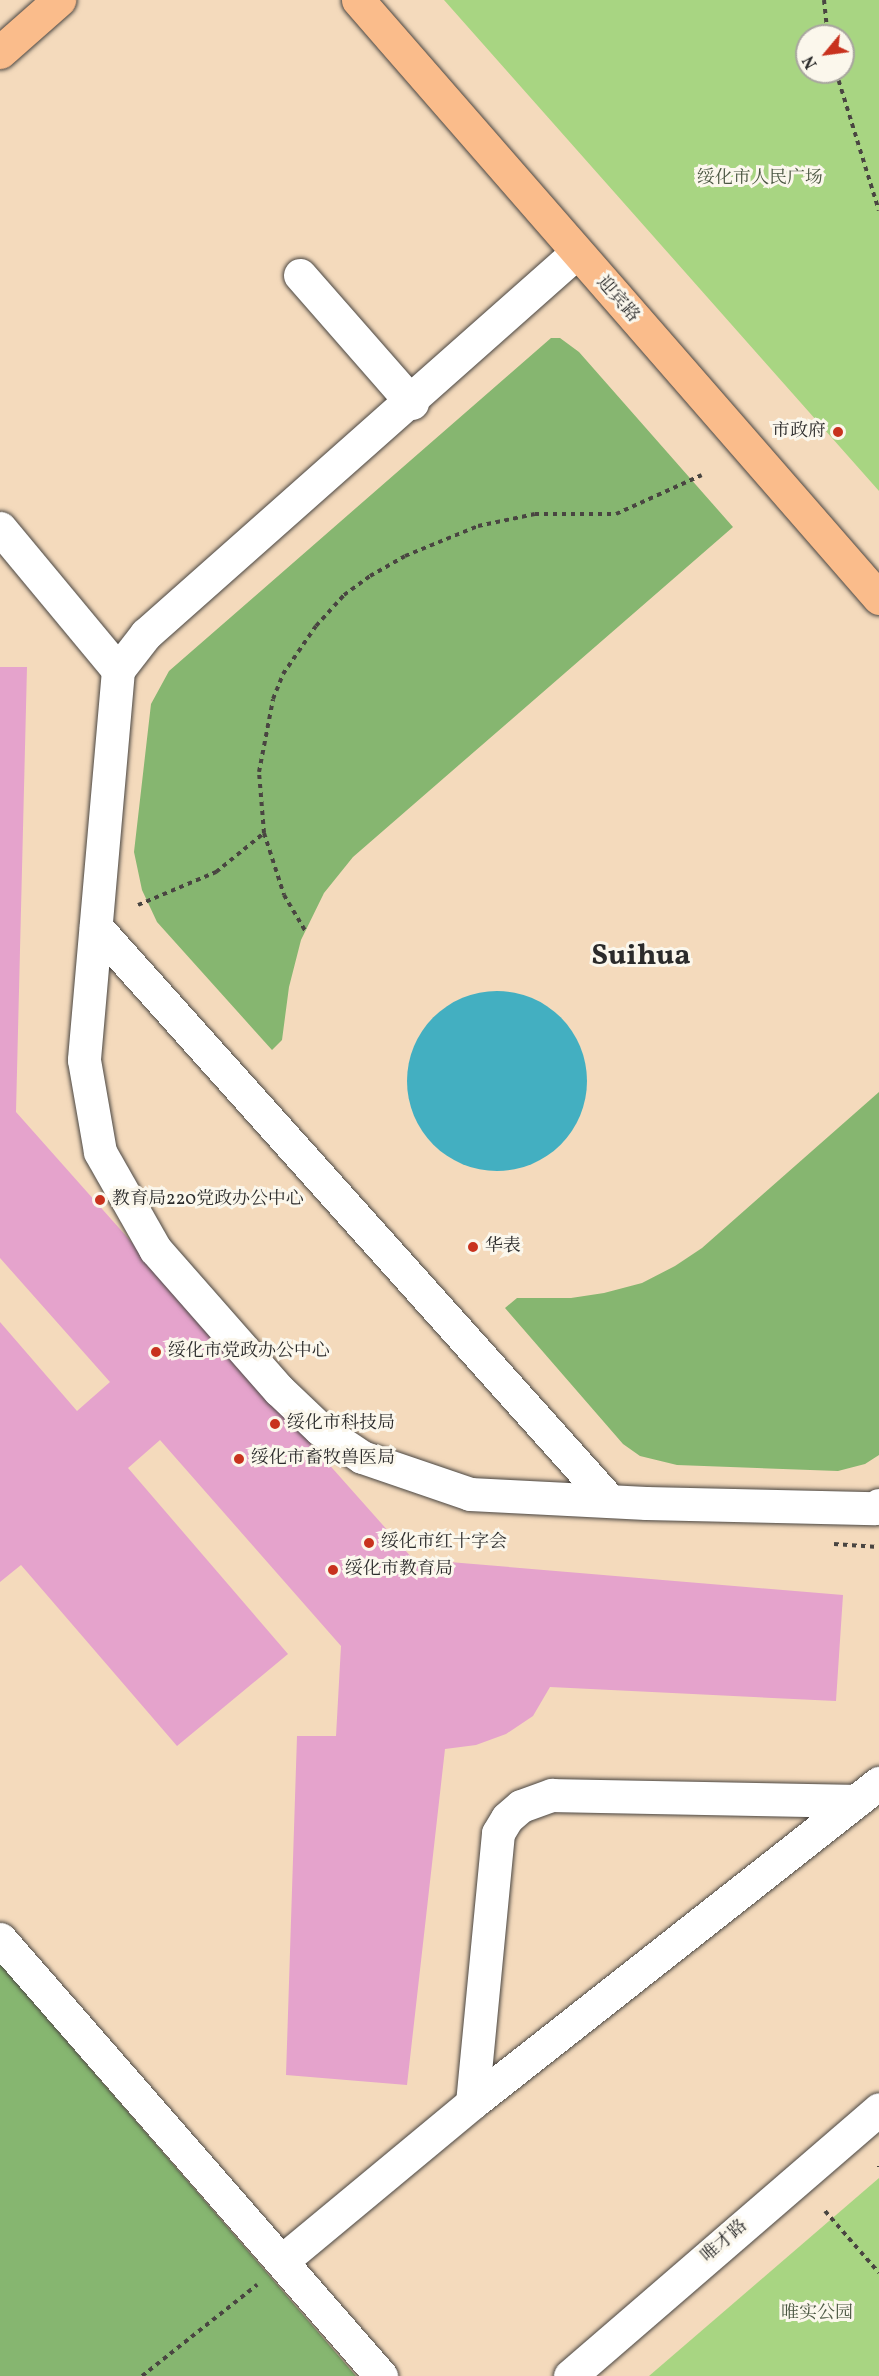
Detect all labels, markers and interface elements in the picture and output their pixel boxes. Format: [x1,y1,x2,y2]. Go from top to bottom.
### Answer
north arrow [795,24,855,84]
text: N [799,51,823,72]
park label: 绥化市人民广场 [697,168,823,190]
street label: 迎宾路 [591,273,643,327]
place label: 市政府 [772,421,826,443]
marker: 市政府 [831,425,845,439]
district label: Suihua [591,938,691,974]
place label: 教育局220党政办公中心 [112,1189,304,1211]
marker: 教育局220党政办公中心 [93,1193,107,1207]
place label: 华表 [485,1236,521,1258]
marker: 华表 [466,1240,480,1254]
place label: 绥化市党政办公中心 [168,1341,330,1363]
marker: 绥化市党政办公中心 [149,1345,163,1359]
place label: 绥化市科技局 [287,1413,395,1435]
marker: 绥化市科技局 [268,1417,282,1431]
place label: 绥化市畜牧兽医局 [251,1448,395,1470]
marker: 绥化市畜牧兽医局 [232,1452,246,1466]
place label: 绥化市红十字会 [381,1532,507,1554]
marker: 绥化市红十字会 [362,1536,376,1550]
place label: 绥化市教育局 [345,1559,453,1581]
marker: 绥化市教育局 [326,1563,340,1577]
street label: 唯才路 [698,2216,752,2268]
park label: 唯实公园 [781,2303,853,2325]

